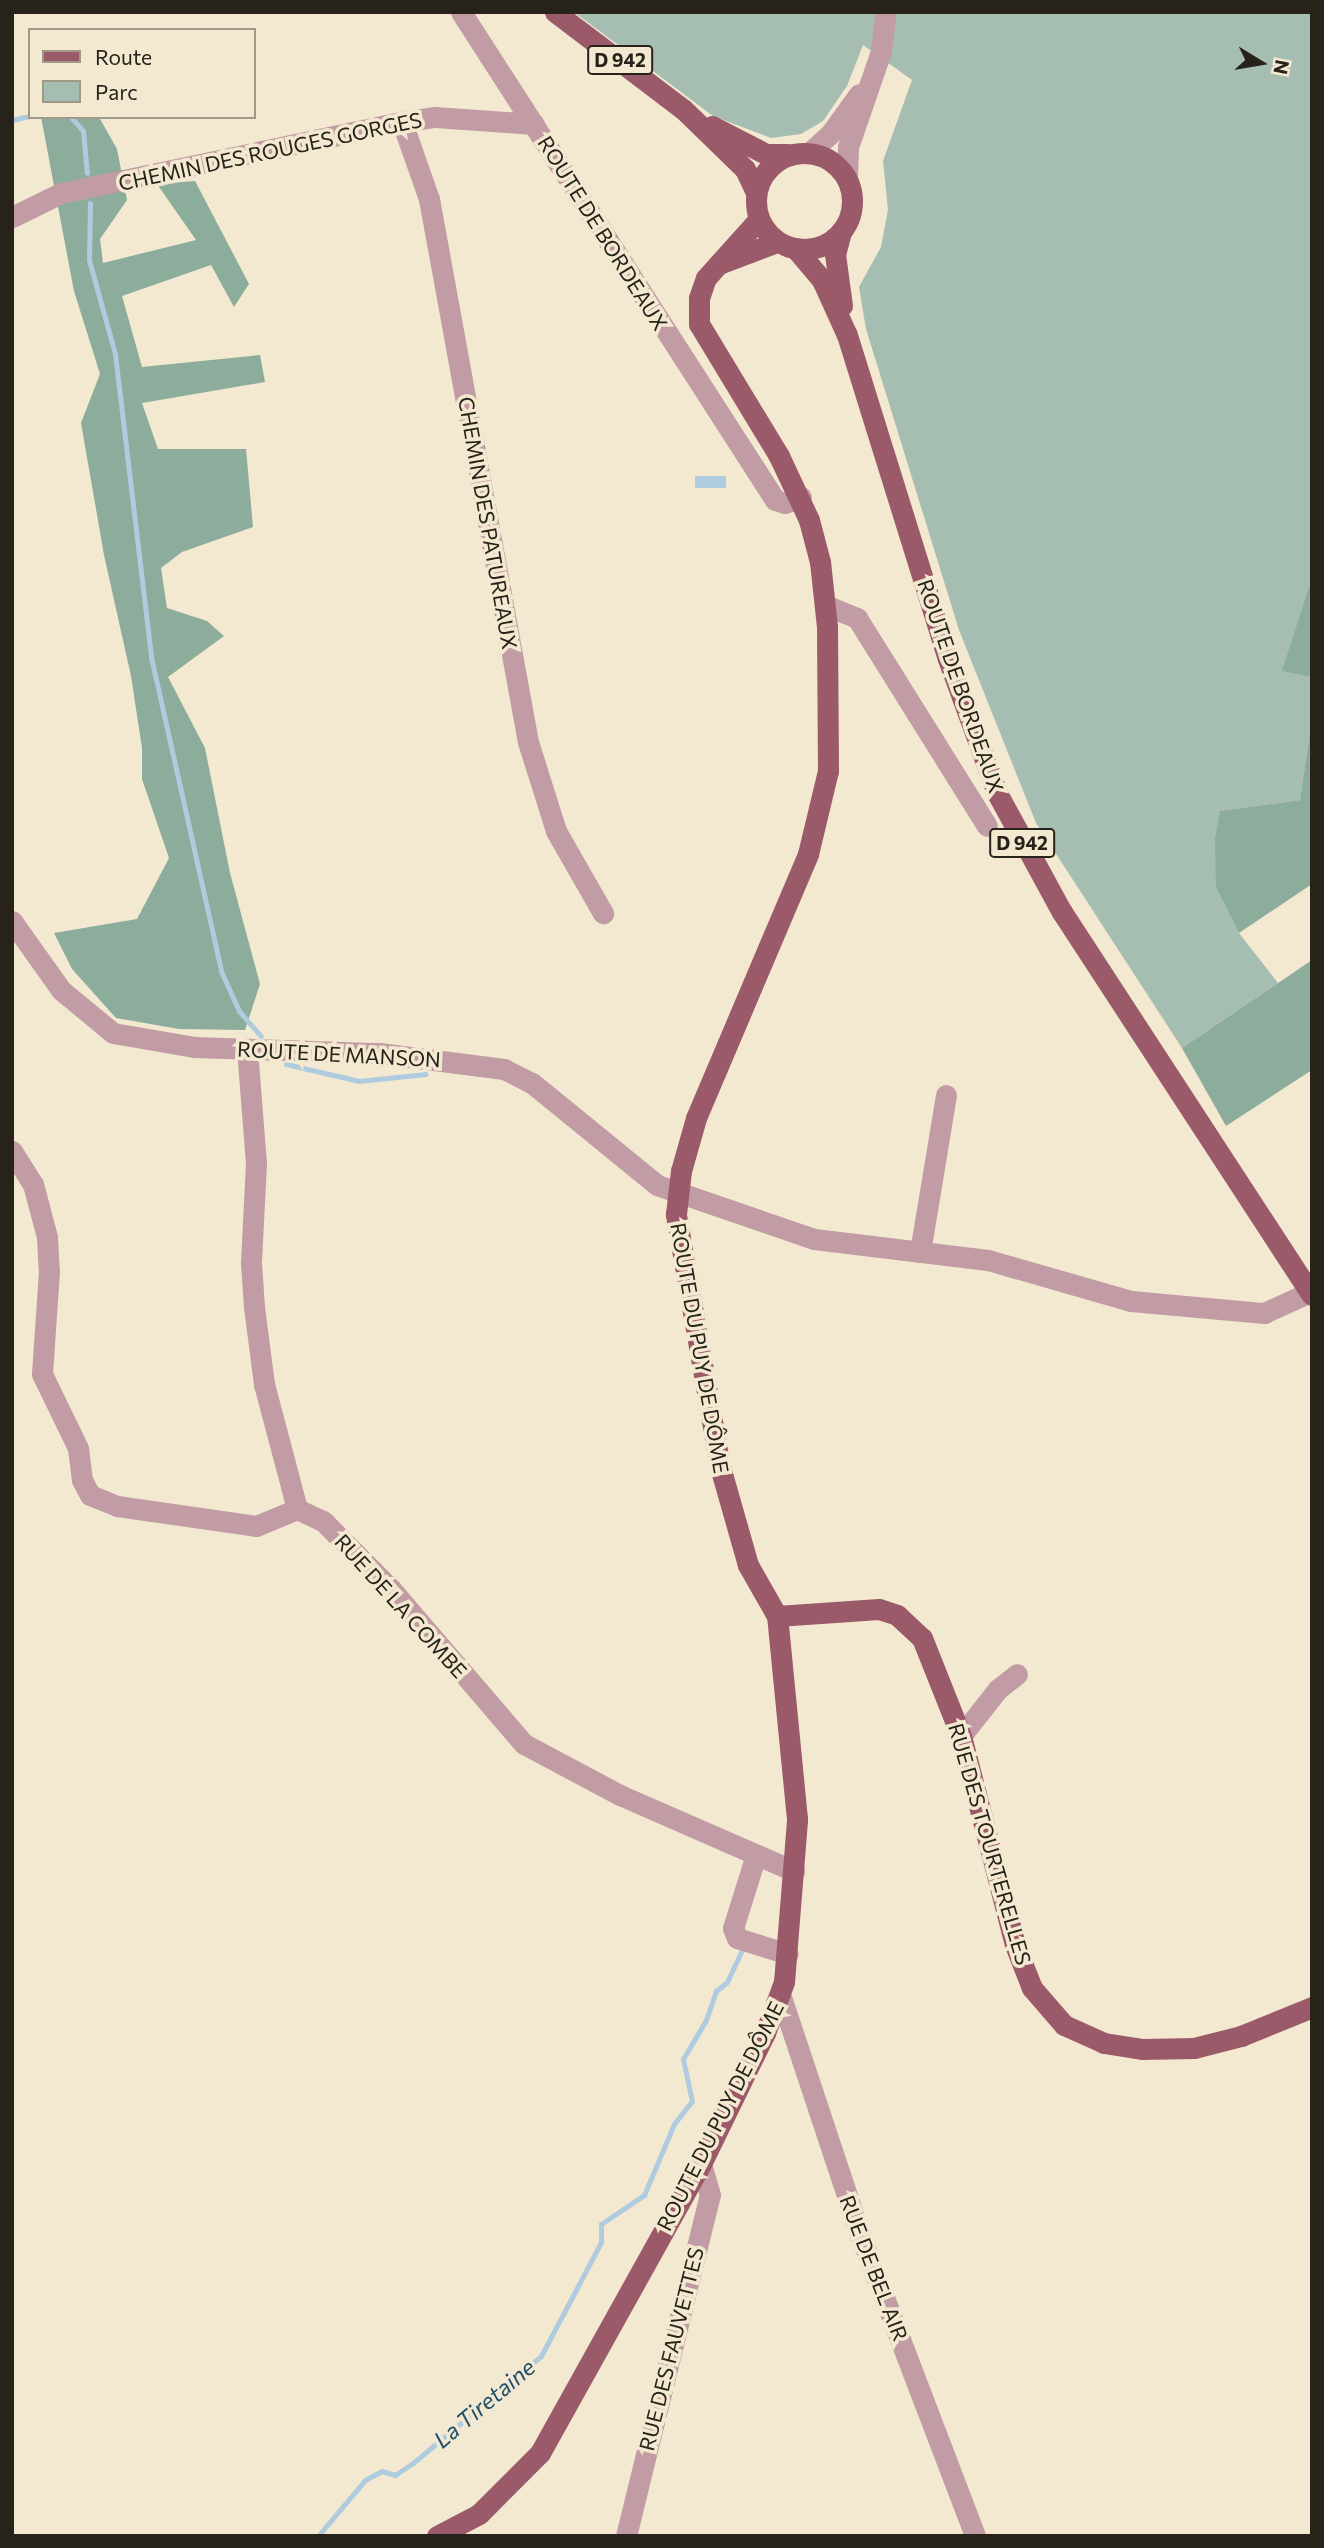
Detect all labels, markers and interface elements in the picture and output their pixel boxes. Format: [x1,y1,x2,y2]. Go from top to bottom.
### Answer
legend [28,28,256,119]
north arrow [1226,28,1296,98]
text: Route [95,44,152,69]
road number: D 942 [587,44,653,76]
text: N [1269,58,1295,76]
text: Parc [95,79,138,104]
street label: CHEMIN DES ROUGES GORGES [116,106,424,196]
street label: ROUTE DE BORDEAUX [533,131,673,335]
street label: CHEMIN DES PATUREAUX [453,395,523,651]
street label: ROUTE DE BORDEAUX [913,576,1009,796]
road number: D 942 [989,828,1055,858]
street label: ROUTE DE MANSON [237,1036,441,1072]
street label: ROUTE DU PUY DE DÔME [666,1221,734,1475]
street label: RUE DE LA COMBE [330,1529,472,1683]
street label: RUE DES TOURTERELLES [943,1720,1037,1968]
street label: ROUTE DU PUY DE DÔME [651,1997,789,2235]
street label: RUE DE BEL AIR [835,2192,913,2344]
street label: RUE DES FAUVETTES [634,2245,708,2453]
water label: La Tiretaine [428,2353,540,2453]

